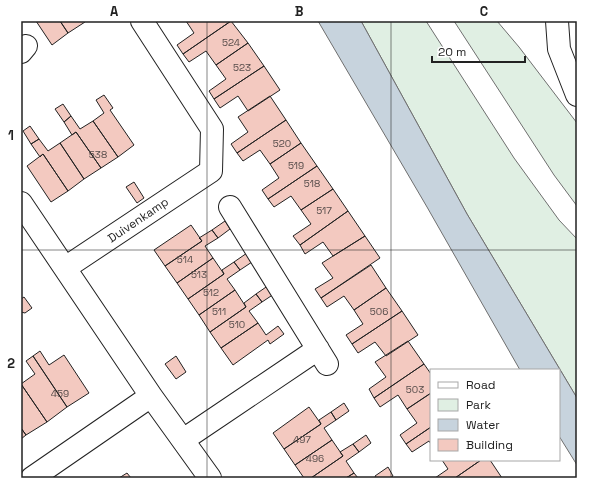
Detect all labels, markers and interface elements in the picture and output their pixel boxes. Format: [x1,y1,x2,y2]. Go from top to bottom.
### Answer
text: A [110,3,119,20]
text: B [295,3,304,20]
text: C [480,3,488,20]
house number: 524 [222,36,240,49]
scale bar [432,38,525,64]
text: 20 m [438,44,466,60]
house number: 523 [233,61,251,74]
text: 1 [8,127,14,144]
house number: 520 [273,137,291,150]
house number: 538 [89,148,107,161]
house number: 519 [288,159,304,172]
house number: 518 [304,177,320,190]
street label: Duivenkamp [104,194,172,246]
house number: 517 [316,204,332,217]
house number: 514 [177,253,193,266]
house number: 513 [191,268,207,281]
house number: 512 [203,286,219,299]
house number: 511 [212,305,226,318]
house number: 506 [370,305,388,318]
house number: 510 [229,318,245,331]
text: 2 [7,355,15,372]
legend [430,369,560,461]
text: Road [466,377,495,393]
house number: 503 [406,383,424,396]
house number: 459 [51,387,69,400]
text: Park [466,397,491,413]
text: Water [466,417,500,433]
house number: 497 [293,433,311,446]
text: Building [466,437,513,453]
house number: 496 [306,452,324,465]

